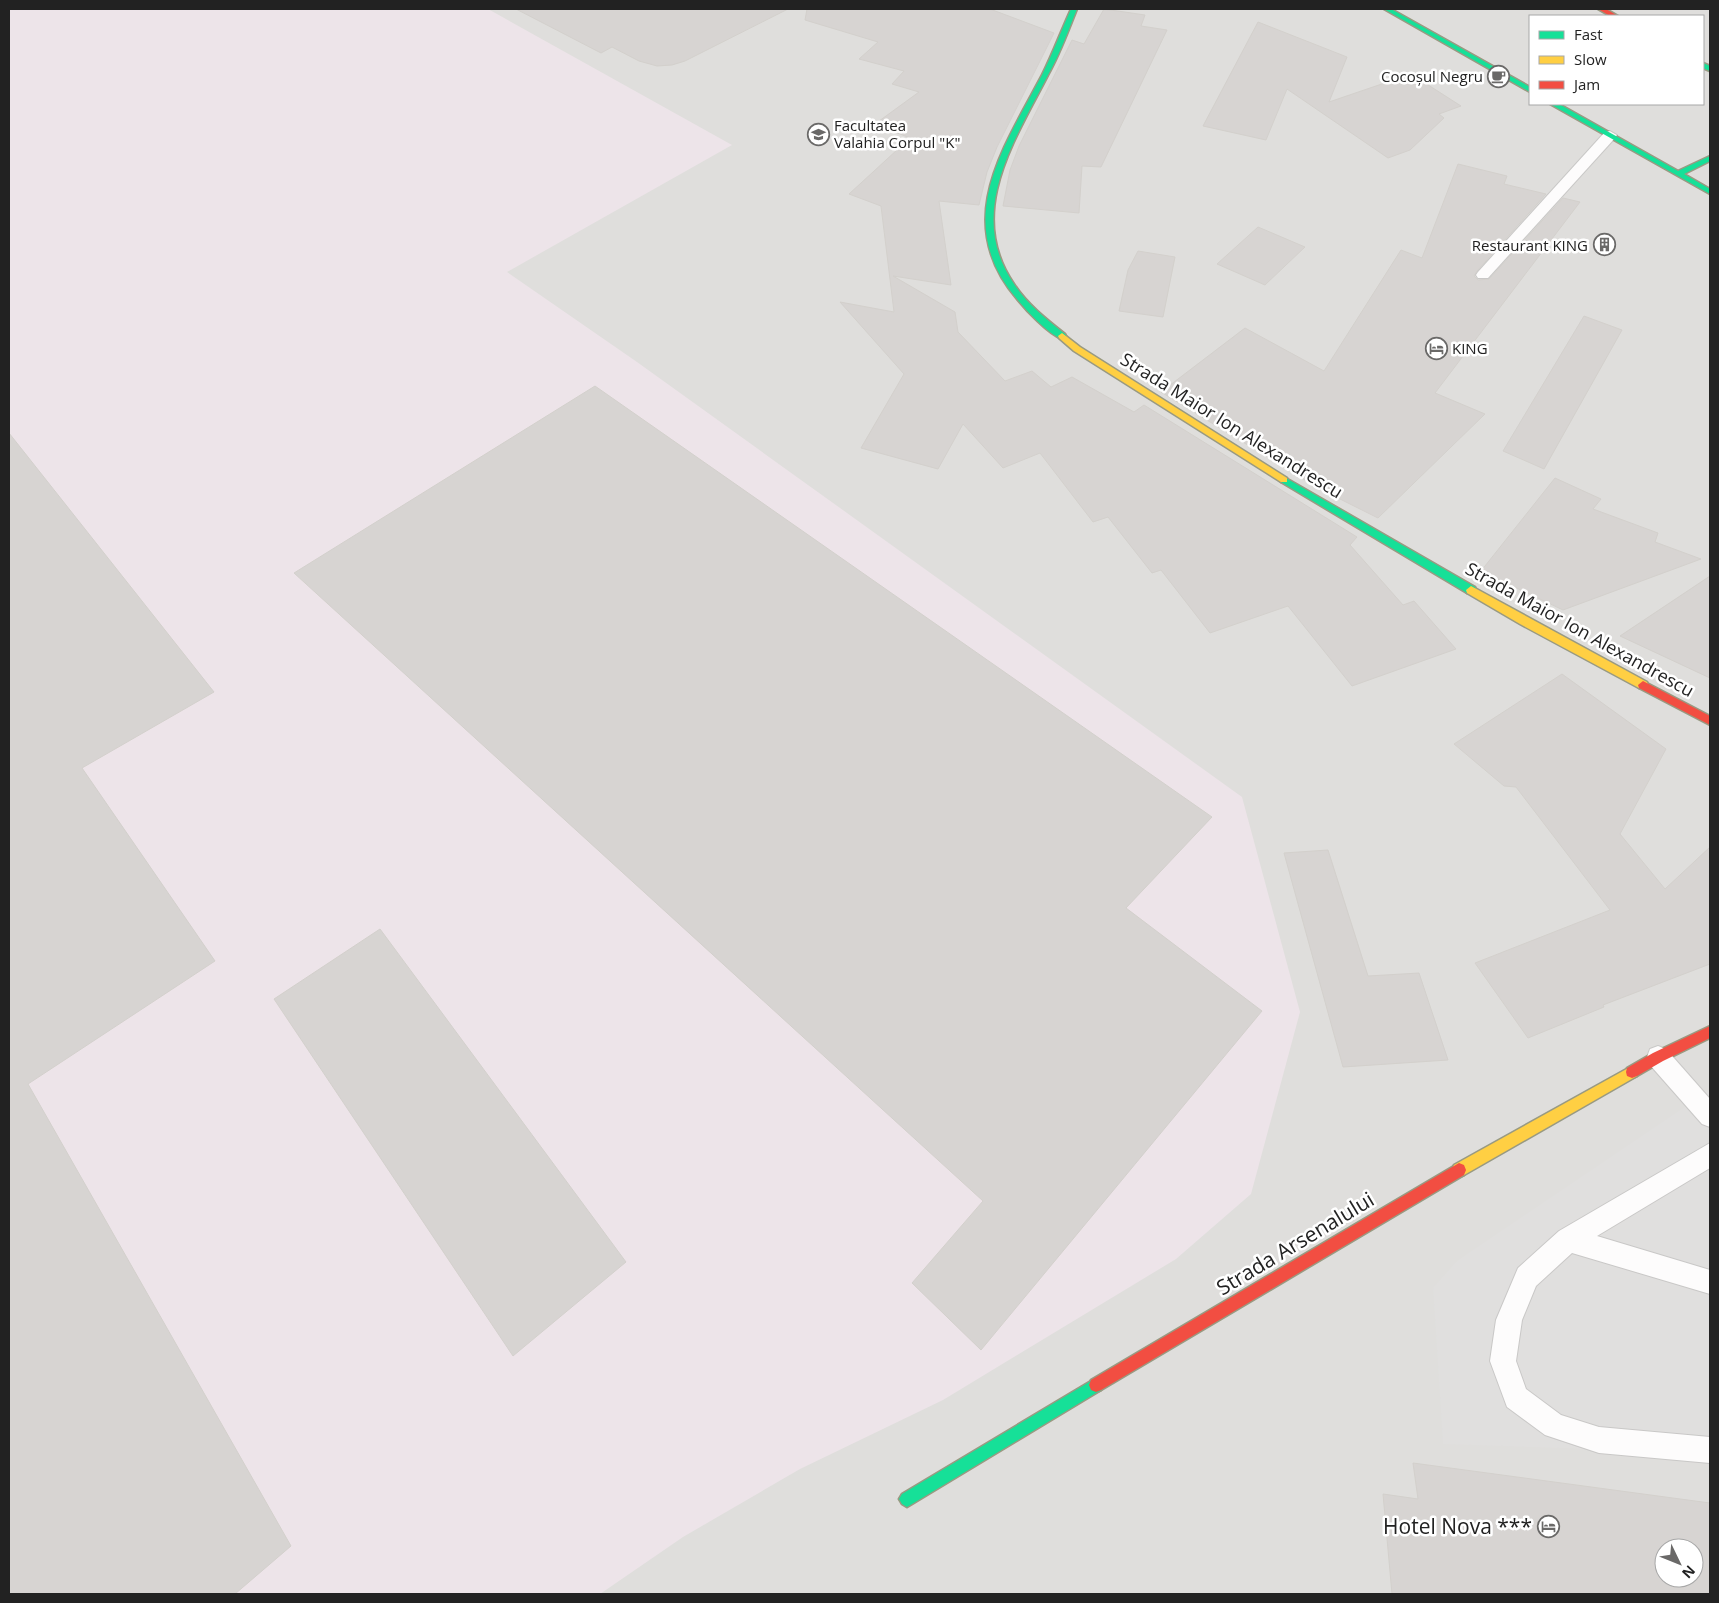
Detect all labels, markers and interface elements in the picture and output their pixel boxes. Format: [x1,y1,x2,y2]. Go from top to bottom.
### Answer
legend [1529,15,1704,105]
text: Fast [1574,24,1603,44]
text: Slow [1574,49,1607,69]
cafe icon: Cocoșul Negru [1487,64,1511,88]
place label: Cocoșul Negru [1381,66,1483,86]
text: Jam [1572,74,1600,94]
place label: Facultatea Valahia Corpul "K" [834,115,960,152]
school or university icon: Facultatea Valahia Corpul "K" [806,122,830,146]
building icon: Restaurant KING [1592,233,1616,257]
place label: Restaurant KING [1472,235,1588,255]
hotel icon: KING [1424,336,1448,360]
place label: KING [1452,338,1488,358]
street label: Strada Maior Ion Alexandrescu [1116,347,1348,503]
street label: Strada Maior Ion Alexandrescu [1461,556,1699,702]
street label: Strada Arsenalului [1211,1185,1379,1301]
place label: Hotel Nova *** [1383,1512,1532,1540]
hotel icon: Hotel Nova *** [1536,1514,1560,1538]
north arrow [1654,1538,1704,1588]
text: N [1678,1562,1700,1583]

